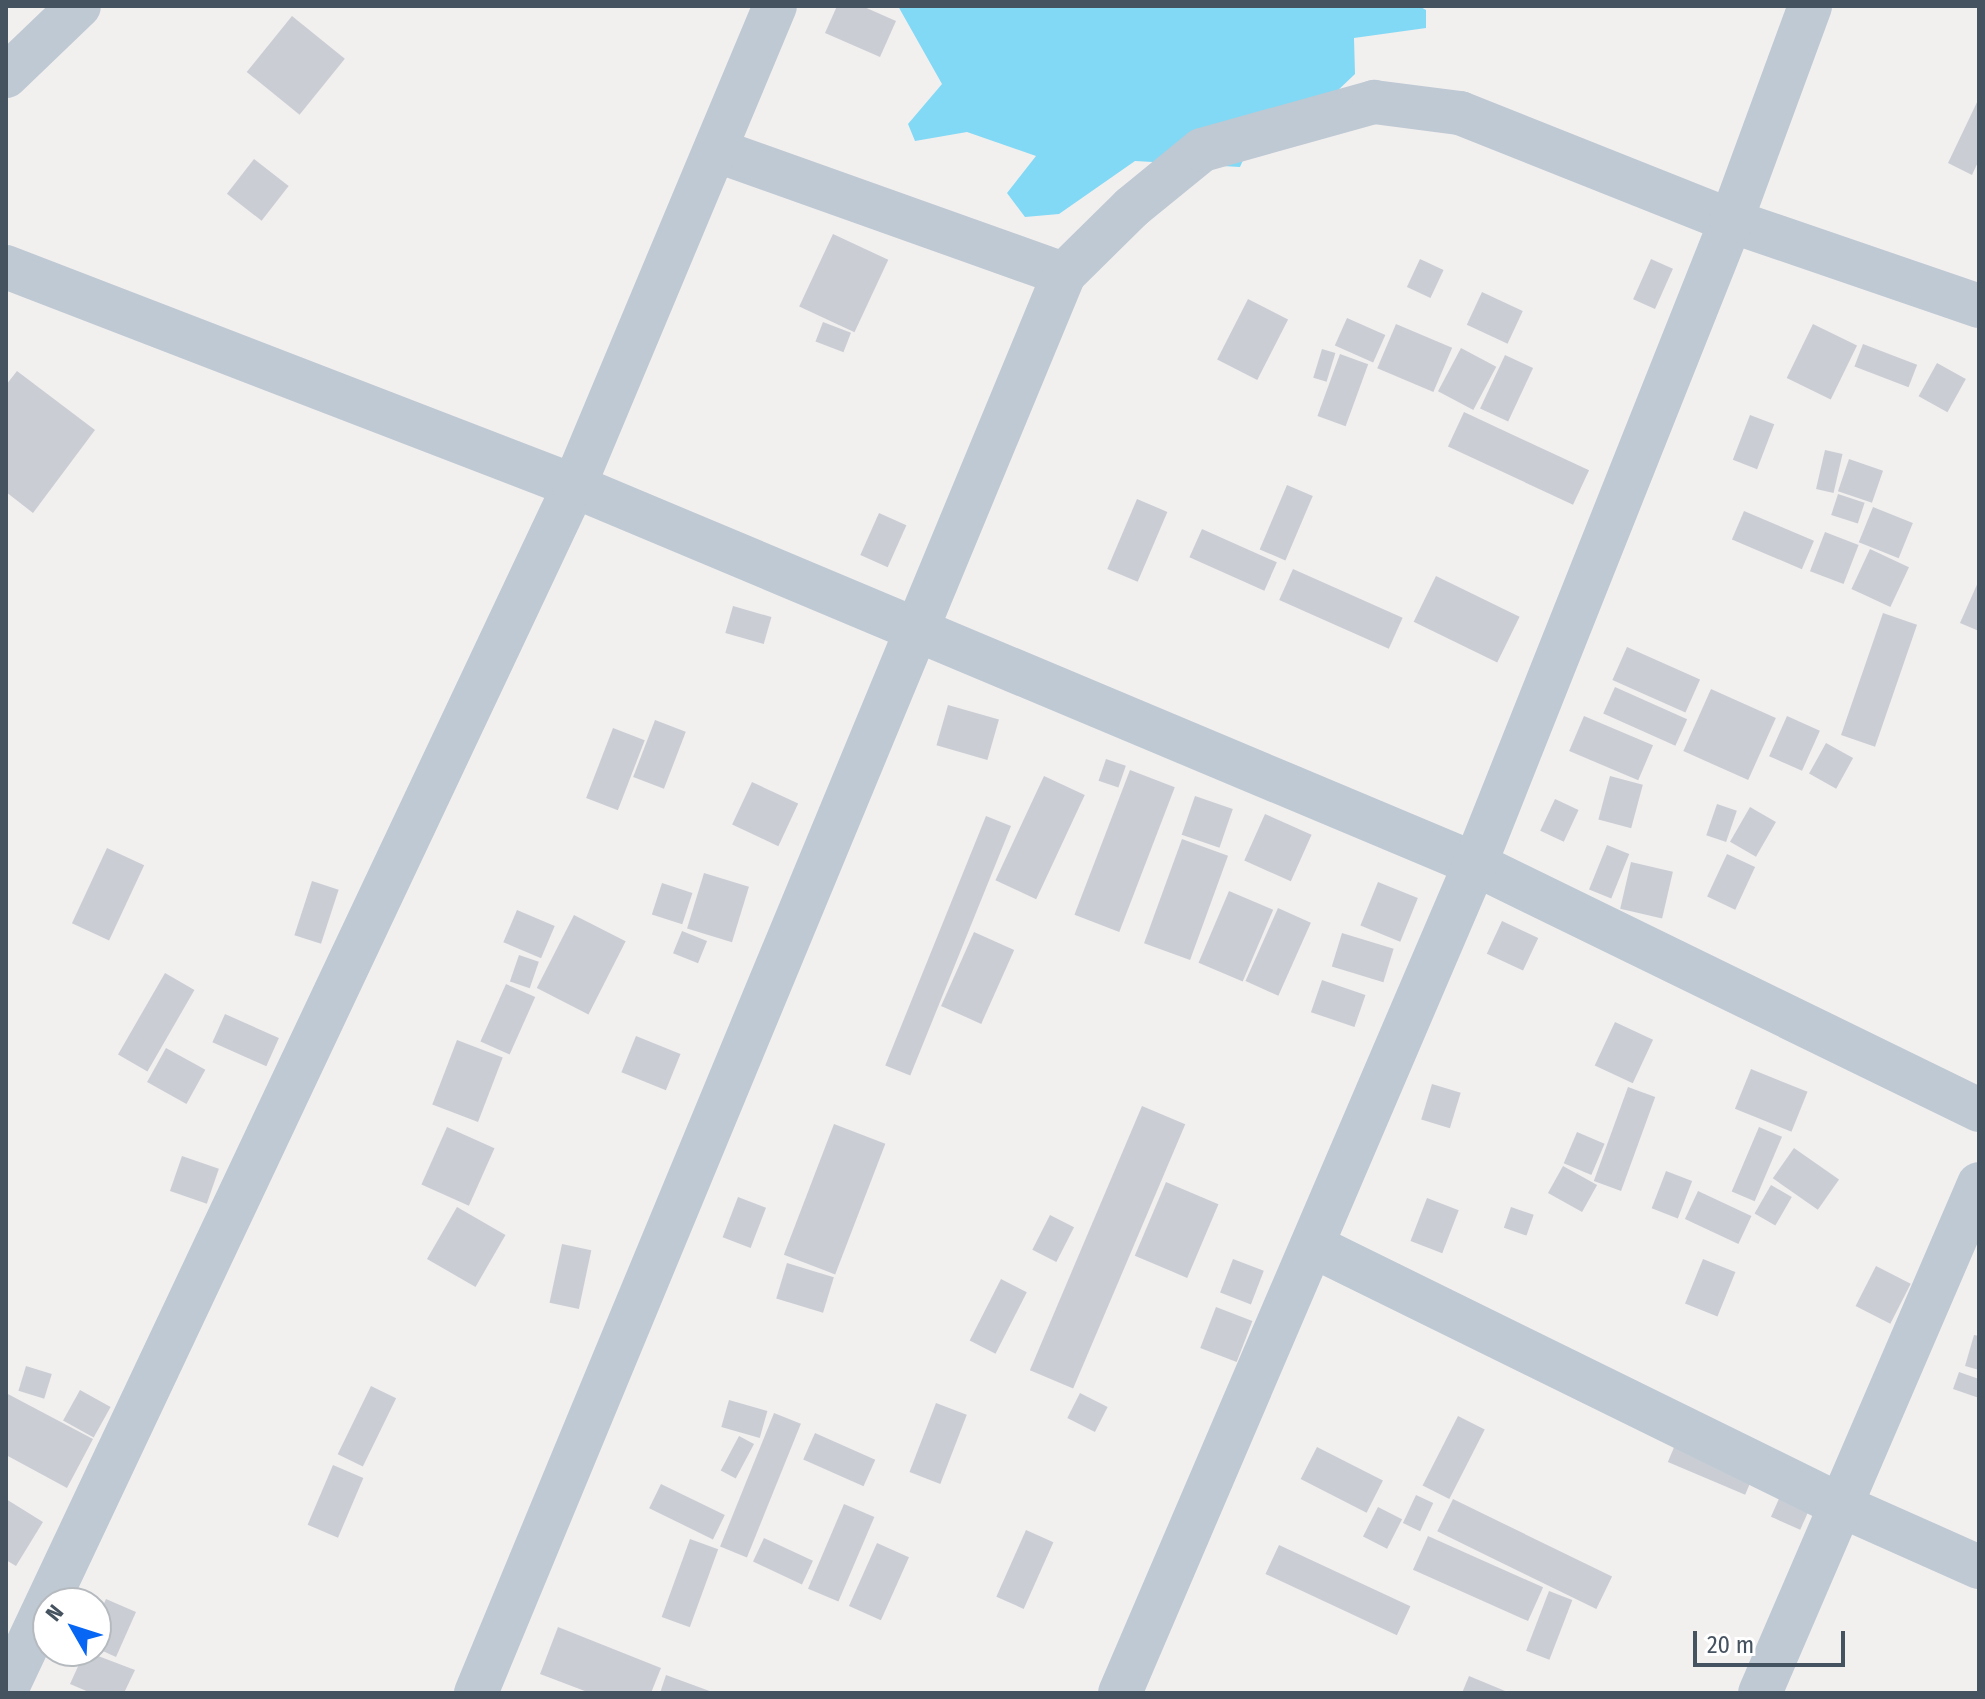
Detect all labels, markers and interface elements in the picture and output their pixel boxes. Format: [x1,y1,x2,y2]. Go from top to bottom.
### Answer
north arrow [32,1587,112,1667]
text: N [40,1599,69,1626]
scale bar [1697,1615,1849,1665]
text: 20 m [1707,1631,1754,1659]

